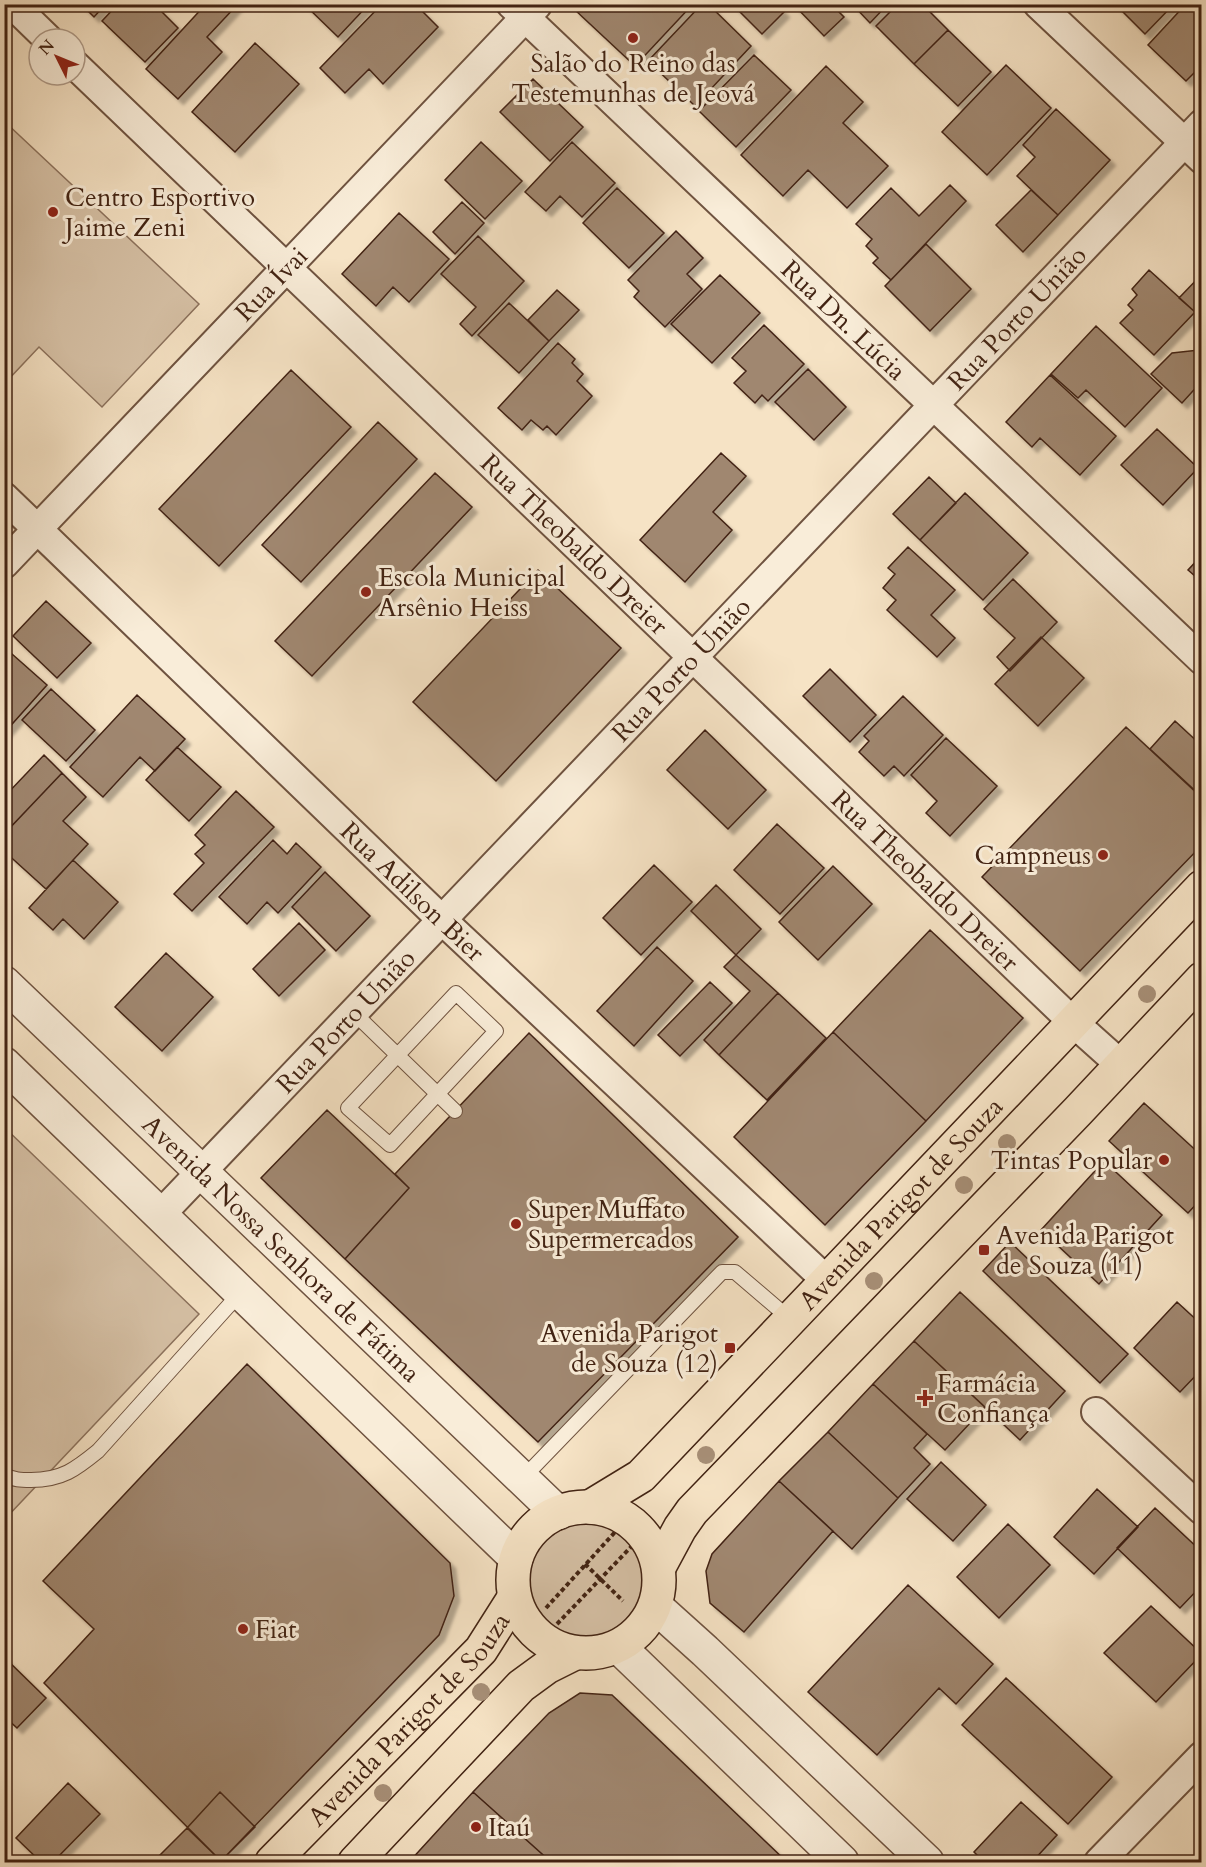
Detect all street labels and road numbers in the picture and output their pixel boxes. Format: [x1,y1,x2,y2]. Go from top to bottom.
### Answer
street label: Rua Porto União [940,238,1094,398]
street label: Rua Ívai [227,239,316,329]
street label: Rua Dn. Lúcia [773,252,914,388]
street label: Rua Theobaldo Dreier [473,446,676,643]
street label: Rua Porto União [604,590,759,750]
street label: Rua Theobaldo Dreier [823,782,1027,979]
street label: Rua Adilson Bier [333,814,493,970]
street label: Rua Porto União [268,941,423,1101]
street label: Avenida Parigot de Souza [791,1090,1011,1318]
street label: Avenida Nossa Senhora de Fátima [134,1107,428,1390]
street label: Avenida Parigot de Souza [300,1606,518,1834]

